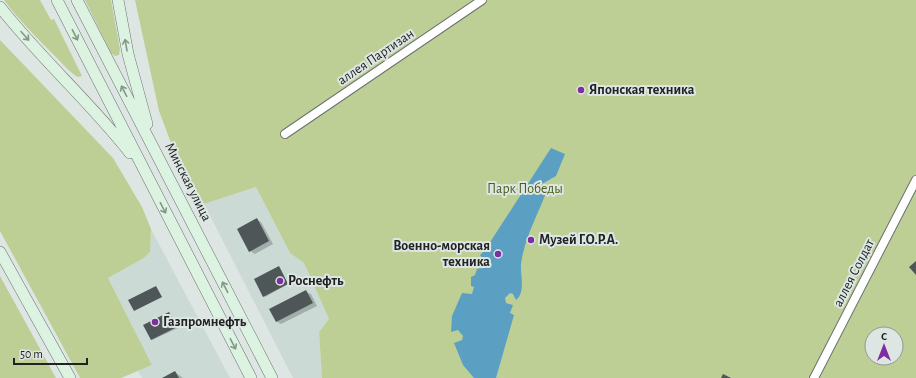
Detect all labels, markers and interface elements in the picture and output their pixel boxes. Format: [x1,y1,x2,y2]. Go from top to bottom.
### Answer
street label: аллея Партизан [335,26,417,88]
one-way arrow [72,29,79,41]
one-way arrow [21,31,30,42]
one-way arrow [122,39,130,52]
place label: Японская техника [589,83,695,97]
one-way arrow [119,85,127,97]
marker: Японская техника [576,85,586,95]
street label: Минская улица [162,140,214,224]
park label: Парк Победы [487,182,563,196]
one-way arrow [160,201,167,213]
place label: Музей Г.О.Р.А. [539,233,618,247]
marker: Музей Г.О.Р.А. [526,235,536,245]
street label: аллея Солдат [831,236,877,309]
place label: Военно-морская техника [393,239,490,269]
marker: Военно-морская техника [493,249,503,259]
place label: Роснефть [288,274,344,288]
marker: Роснефть [275,276,285,286]
one-way arrow [221,281,228,293]
place label: Газпромнефть [163,315,247,329]
marker: Газпромнефть [150,317,160,327]
north arrow [864,326,904,366]
text: С [881,331,887,342]
one-way arrow [230,337,237,349]
scale bar [14,340,87,366]
text: 50 m [20,348,43,360]

